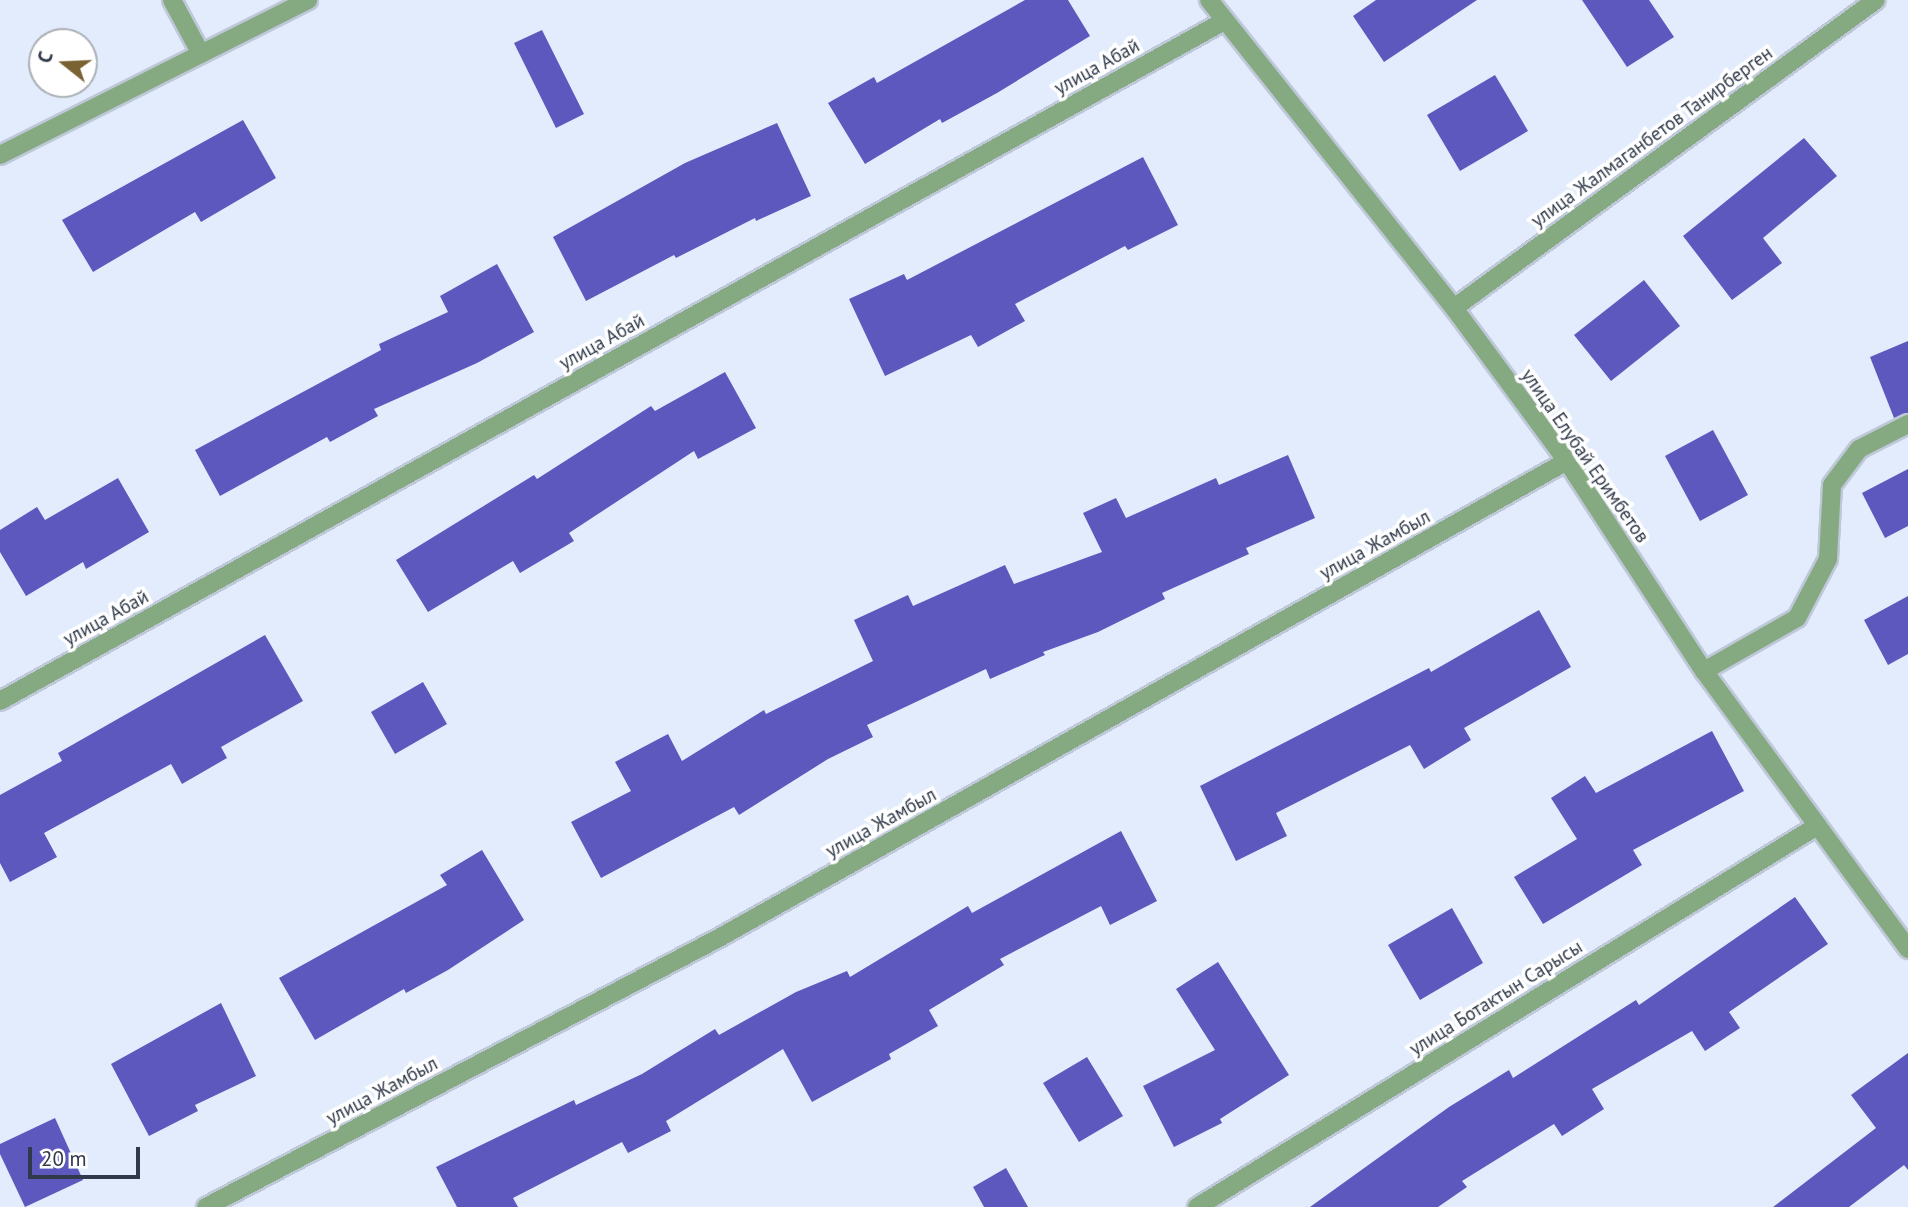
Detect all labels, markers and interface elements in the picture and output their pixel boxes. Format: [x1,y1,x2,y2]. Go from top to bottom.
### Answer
north arrow [28,28,98,98]
street label: улица Абай [1050,34,1144,100]
street label: улица Жалмаганбетов Танирберген [1527,42,1777,232]
text: С [32,48,58,66]
street label: улица Абай [555,309,649,375]
street label: улица Елубай Еримбетов [1516,365,1654,547]
street label: улица Жамбыл [1316,505,1434,585]
street label: улица Абай [59,585,153,651]
street label: улица Жамбыл [822,783,940,863]
street label: улица Ботактын Сарысы [1405,935,1587,1061]
street label: улица Жамбыл [322,1052,442,1130]
scale bar [32,1134,144,1178]
text: 20 m [41,1145,87,1172]

